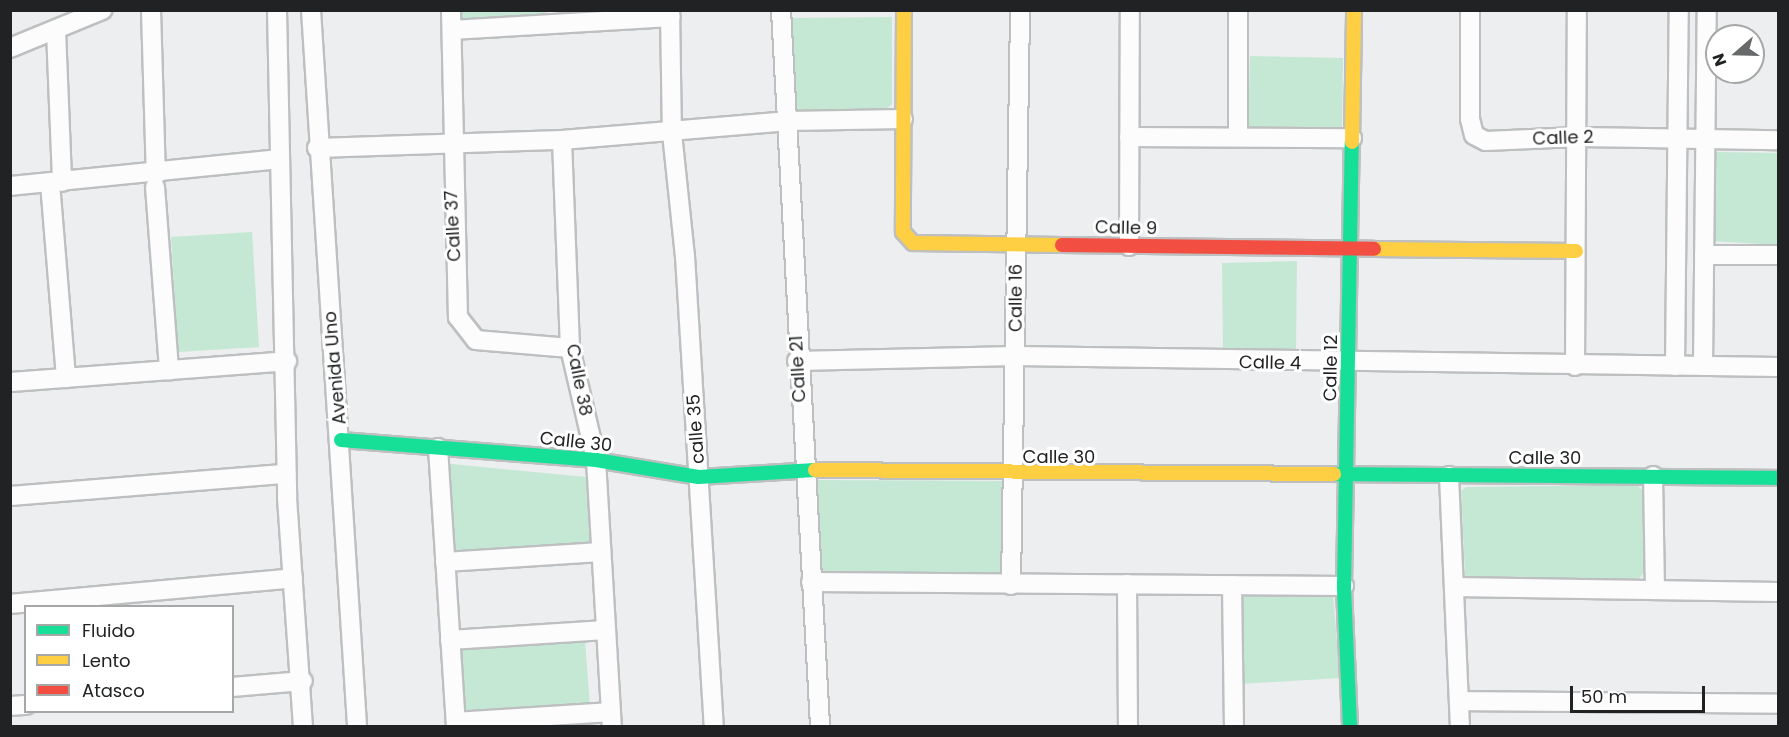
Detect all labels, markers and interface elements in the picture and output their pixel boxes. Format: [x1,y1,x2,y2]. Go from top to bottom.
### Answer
north arrow [1705,24,1765,84]
text: N [1707,50,1732,69]
street label: Calle 2 [1532,126,1594,150]
street label: Calle 37 [440,190,466,262]
street label: Calle 9 [1095,217,1157,239]
street label: Calle 16 [1005,264,1027,332]
street label: Avenida Uno [319,310,351,426]
street label: Calle 12 [1320,334,1342,402]
street label: Calle 21 [785,335,811,403]
street label: Calle 38 [561,342,597,418]
street label: Calle 4 [1239,352,1301,374]
street label: calle 35 [683,393,709,465]
street label: Calle 30 [539,427,613,457]
street label: Calle 30 [1023,446,1095,468]
street label: Calle 30 [1509,447,1581,469]
legend [24,605,234,713]
text: Fluido [82,618,135,643]
text: Lento [82,648,131,673]
scale bar [1573,674,1708,712]
text: Atasco [82,678,145,703]
text: 50 m [1581,684,1627,709]

